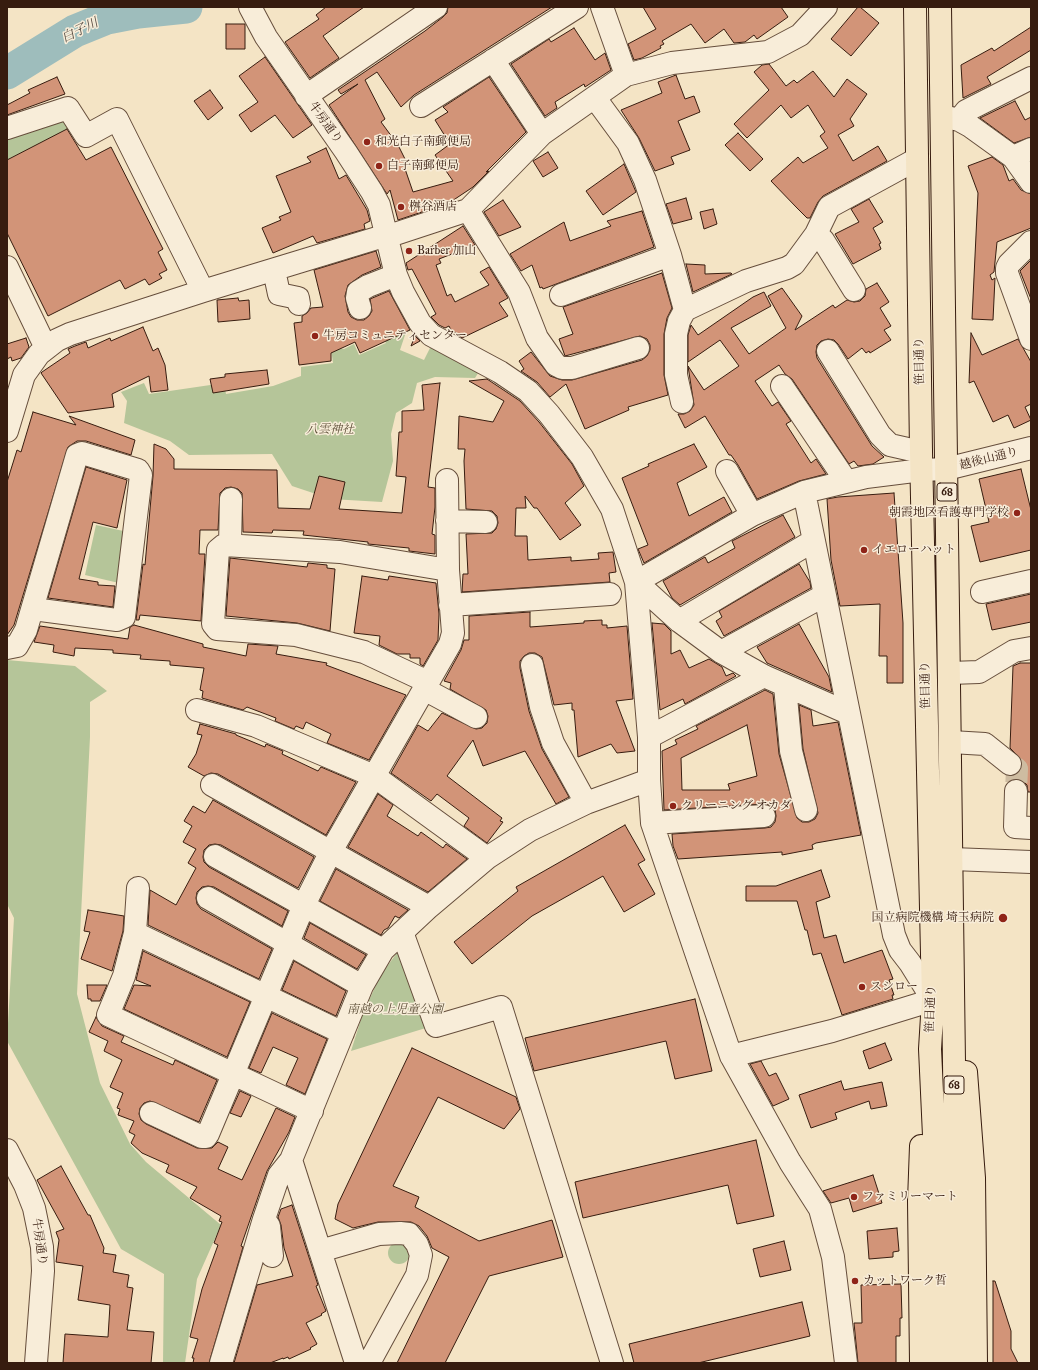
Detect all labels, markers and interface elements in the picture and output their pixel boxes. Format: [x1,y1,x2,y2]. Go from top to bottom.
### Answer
water label: 白子川 [59,15,101,47]
street label: 牛房通り [305,99,345,147]
place label: 和光白子南郵便局 [375,135,471,149]
marker: 和光白子南郵便局 [362,137,372,147]
place label: 白子南郵便局 [387,159,459,173]
marker: 白子南郵便局 [374,161,384,171]
place label: 桝谷酒店 [409,200,457,214]
marker: 桝谷酒店 [396,202,406,212]
place label: Barber 加山 [417,244,476,258]
marker: Barber 加山 [404,246,414,256]
place label: 牛房コミュニティセンター [323,329,467,343]
marker: 牛房コミュニティセンター [310,331,320,341]
street label: 笹目通り [912,337,928,385]
park label: 八雲神社 [306,423,354,437]
street label: 越後山通り [958,445,1020,473]
road number: 68 [937,483,957,501]
place label: 朝霞地区看護専門学校 [889,506,1009,520]
marker: 朝霞地区看護専門学校 [1012,508,1022,518]
place label: イエローハット [872,543,956,557]
marker: イエローハット [859,545,869,555]
street label: 笹目通り [918,661,934,709]
place label: クリーニング オカダ [681,799,792,813]
marker: クリーニング オカダ [668,801,678,811]
place label: 国立病院機構 埼玉病院 [871,911,994,925]
marker: 国立病院機構 埼玉病院 [997,912,1009,924]
place label: スシロー [870,980,918,994]
marker: スシロー [857,982,867,992]
street label: 笹目通り [923,985,939,1033]
park label: 南越の上児童公園 [347,1003,443,1017]
road number: 68 [944,1076,964,1094]
place label: ファミリーマート [862,1190,958,1204]
marker: ファミリーマート [849,1192,859,1202]
street label: 牛房通り [29,1217,49,1267]
place label: カットワーク哲 [863,1274,947,1288]
marker: カットワーク哲 [850,1276,860,1286]

